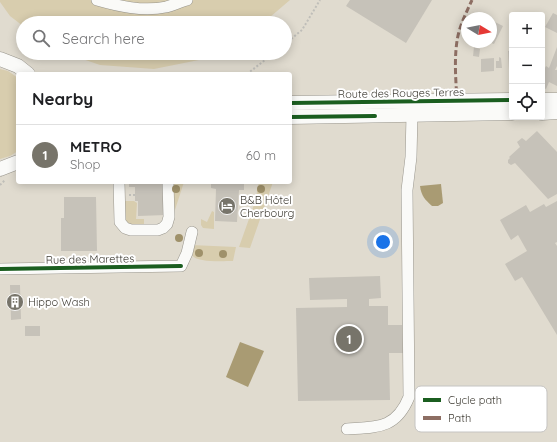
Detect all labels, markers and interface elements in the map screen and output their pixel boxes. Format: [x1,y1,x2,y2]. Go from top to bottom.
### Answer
north arrow [461,12,497,48]
map controls [509,12,545,120]
button: + [509,12,545,48]
search box [16,16,292,60]
icon: search [30,27,52,49]
text: Search here [62,29,145,48]
button: − [509,48,545,84]
button: locate [509,84,545,120]
street label: Route des Rouges Terres [338,85,464,101]
text: Nearby [32,88,93,109]
text: METRO [70,137,122,156]
text: 1 [42,147,48,163]
text: 60 m [246,147,276,163]
text: Shop [70,156,100,172]
place label: B&B Hôtel Cherbourg [240,193,294,220]
hotel icon: B&B Hôtel Cherbourg [217,196,237,216]
your location [373,232,393,252]
street label: Rue des Marettes [46,251,134,267]
building icon: Hippo Wash [5,292,25,312]
place label: Hippo Wash [28,295,90,309]
pin: 1 [336,324,362,354]
legend [415,386,547,432]
text: Cycle path [448,393,502,407]
text: Path [448,411,471,425]

